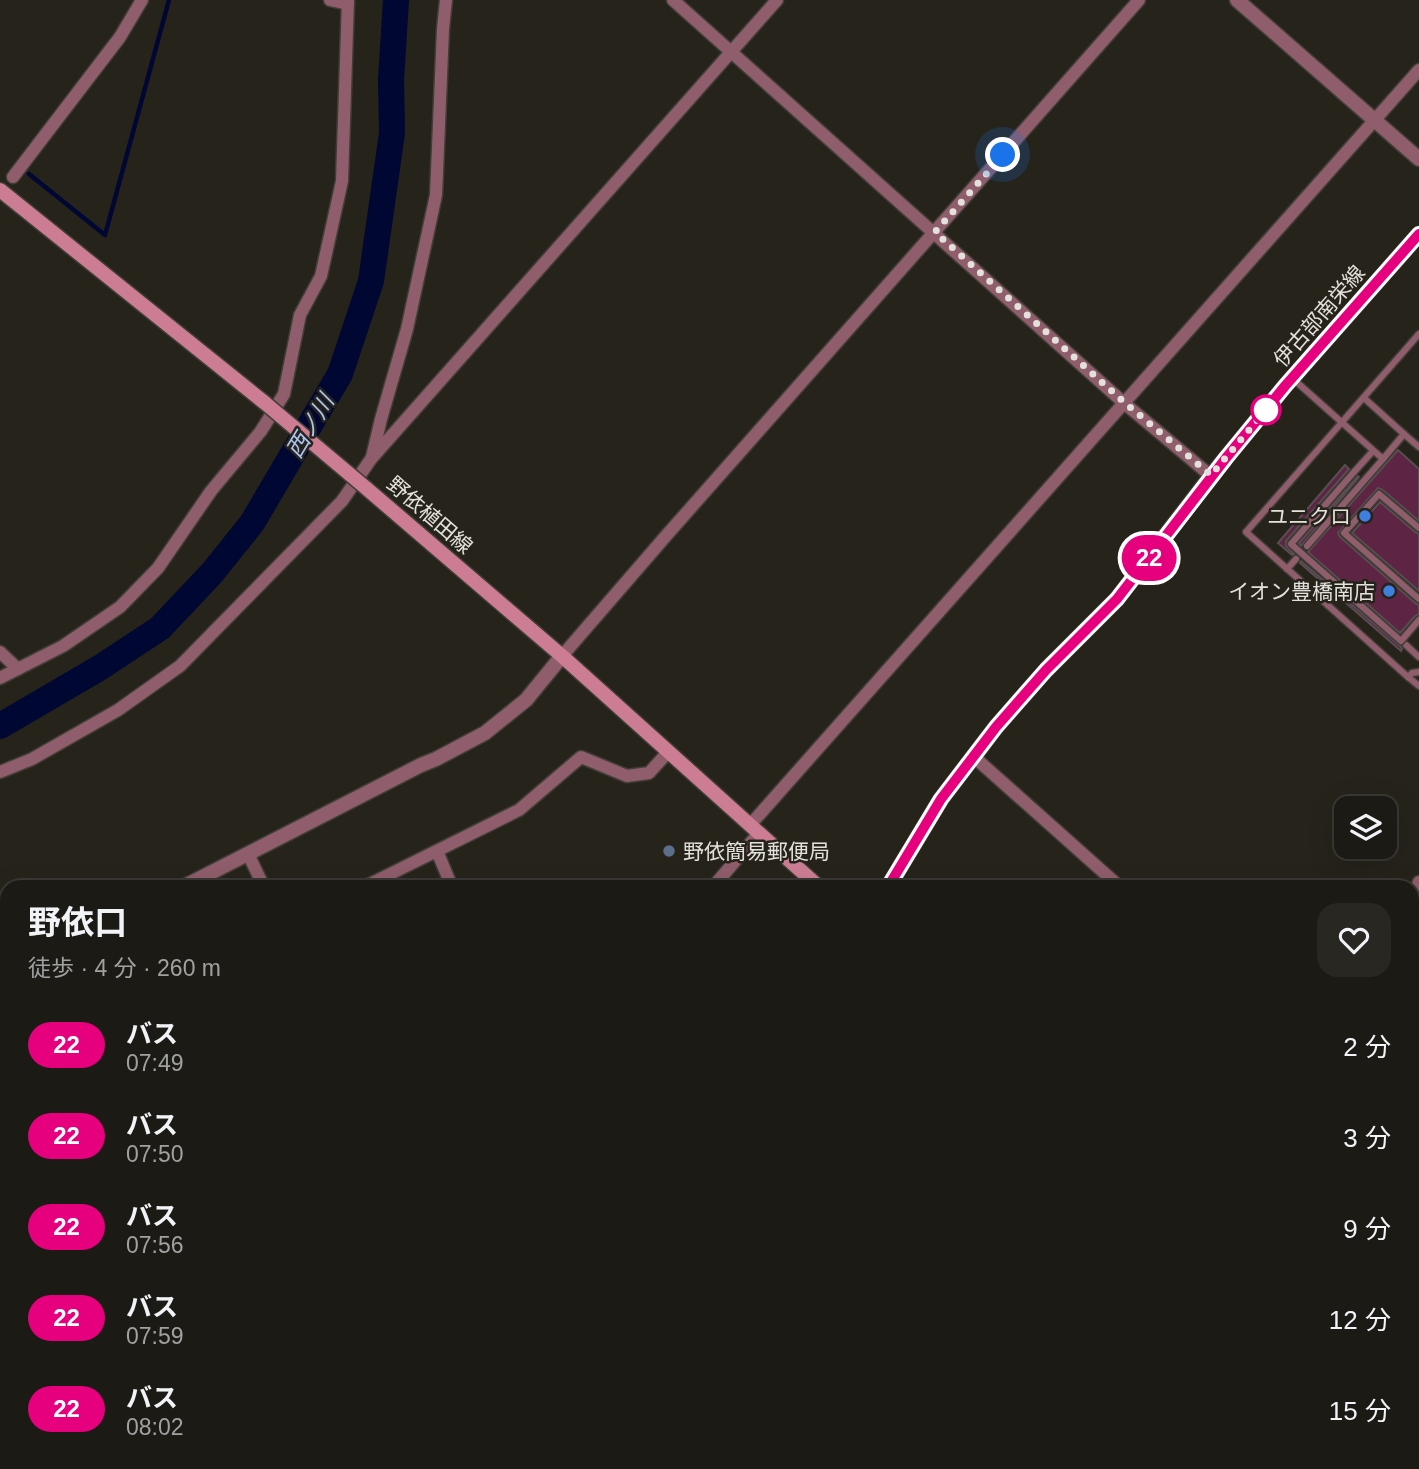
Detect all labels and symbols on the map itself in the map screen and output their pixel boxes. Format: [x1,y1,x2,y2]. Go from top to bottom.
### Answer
your location [985,137,1020,172]
street label: 伊古部南栄線 [1269,261,1369,371]
water label: 西ノ川 [281,387,340,462]
unlabelled marker [1251,395,1281,425]
street label: 野依植田線 [383,472,477,558]
place label: ユニクロ [1267,505,1351,528]
marker: ユニクロ [1357,508,1373,524]
line badge: 22 [1118,535,1180,581]
place label: イオン豊橋南店 [1228,580,1375,603]
marker: イオン豊橋南店 [1381,583,1397,599]
place label: 野依簡易郵便局 [683,840,830,863]
marker: 野依簡易郵便局 [661,843,677,859]

